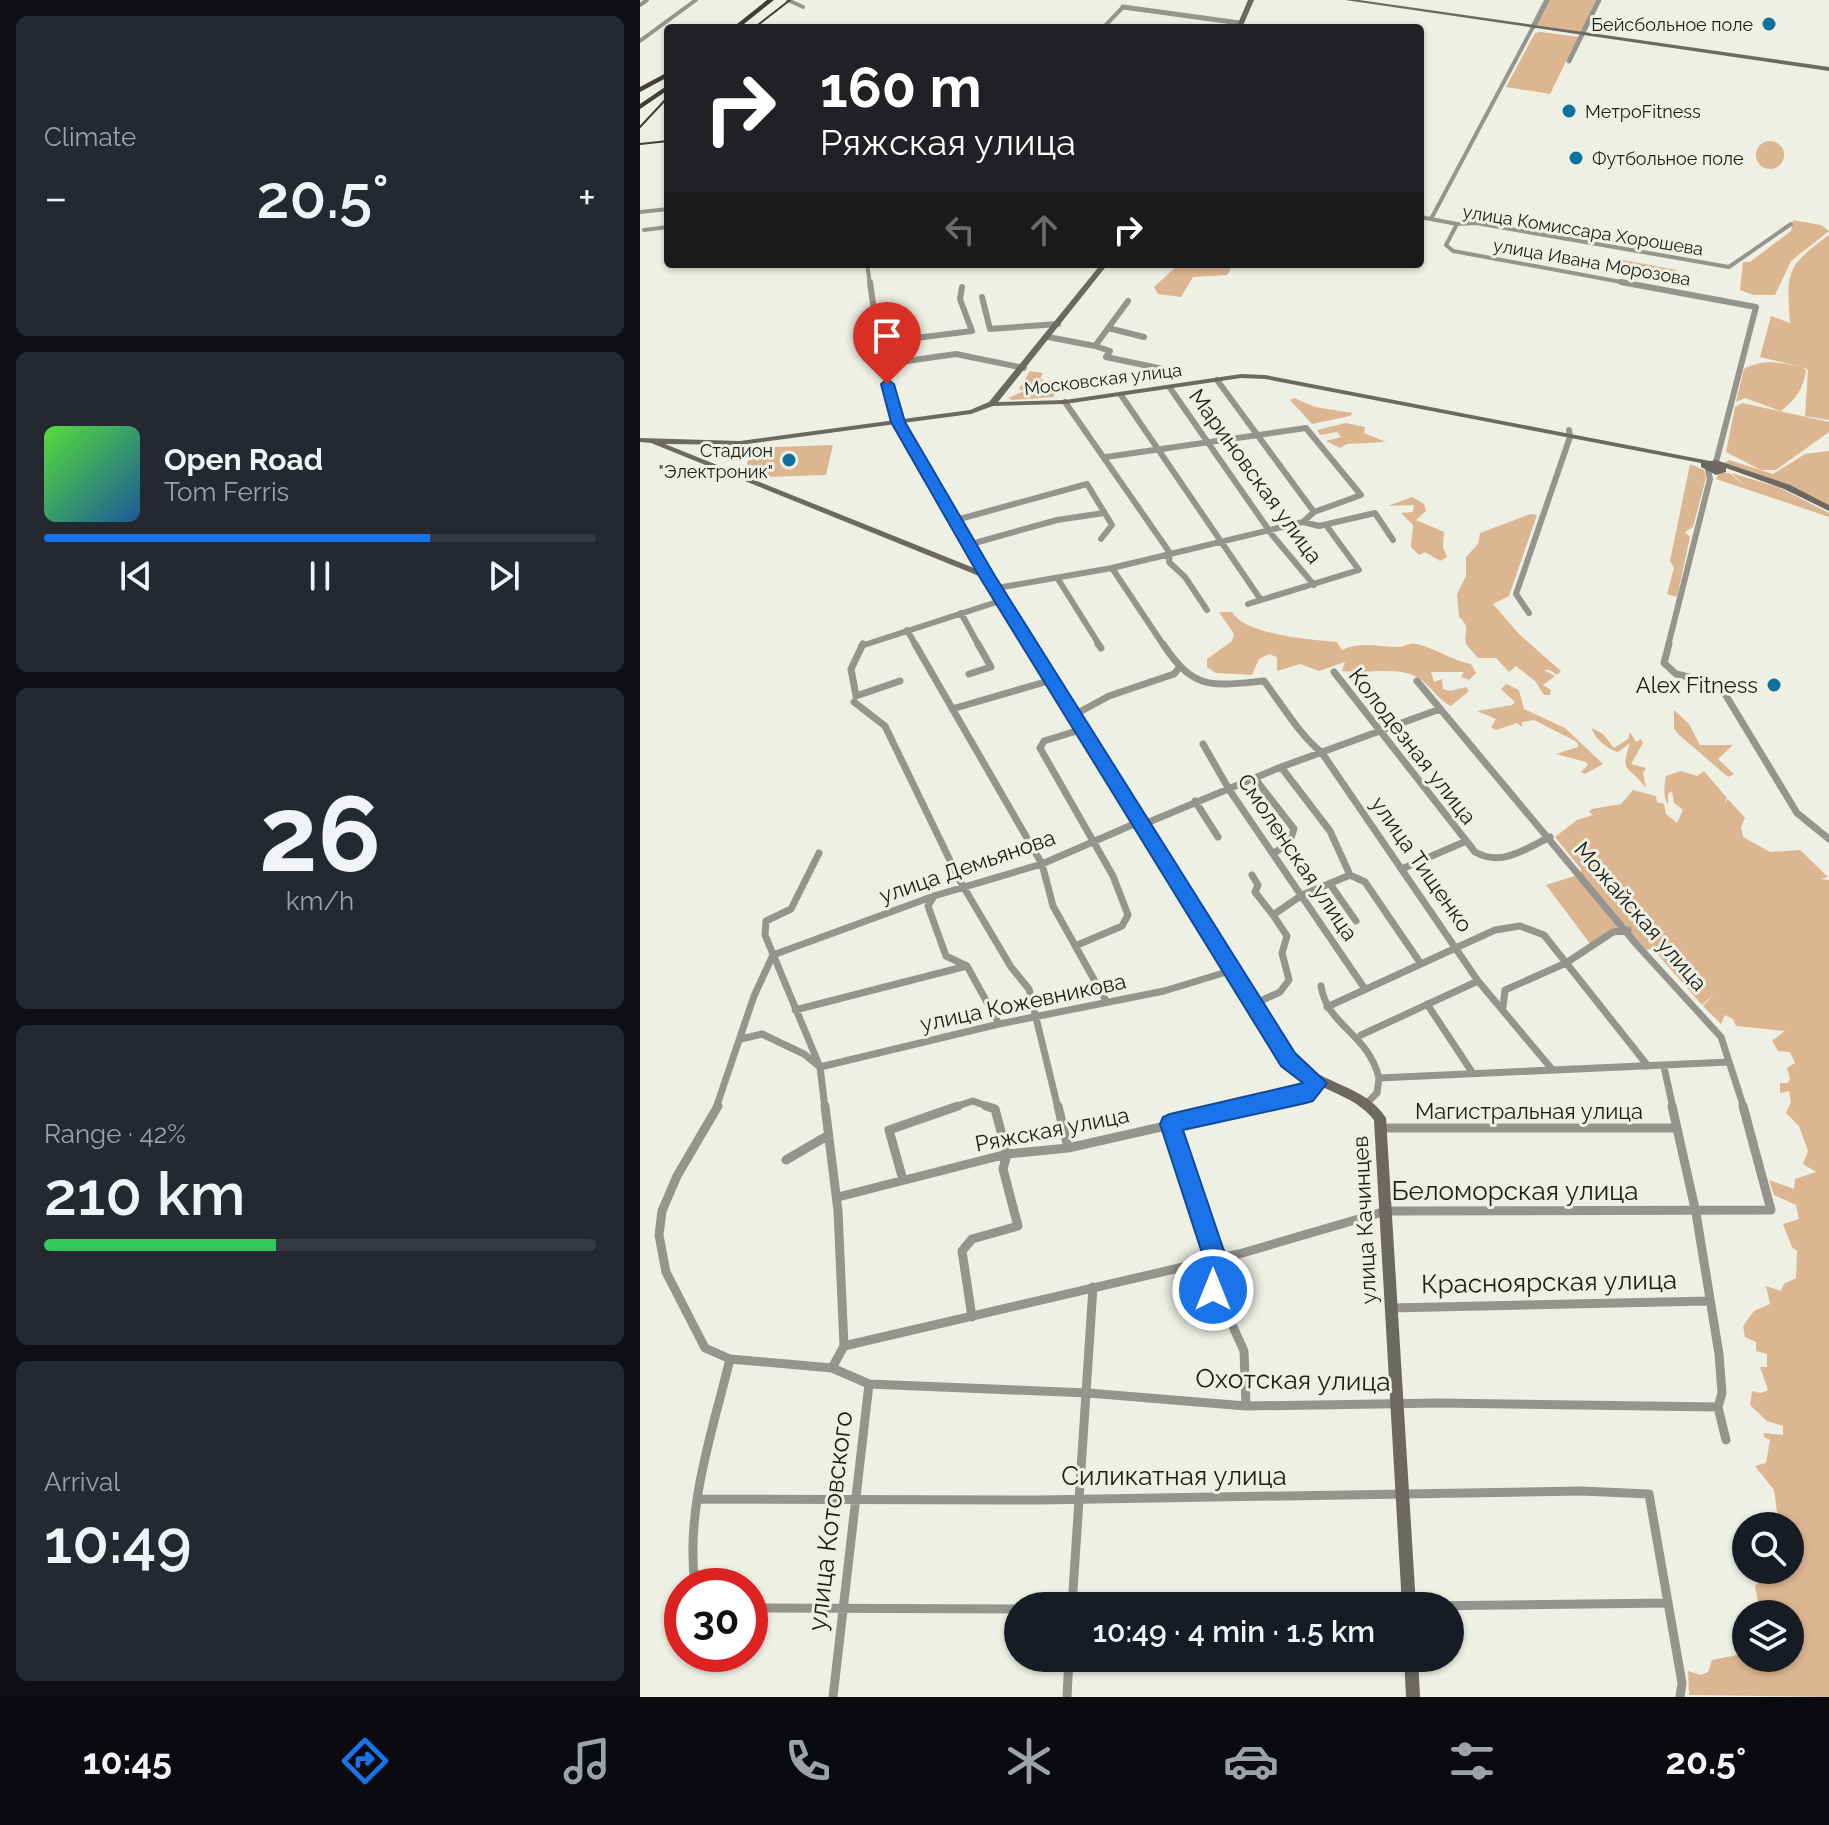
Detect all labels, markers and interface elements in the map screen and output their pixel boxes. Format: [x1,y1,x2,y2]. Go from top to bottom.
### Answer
place label: Бейсбольное поле [1591,14,1753,35]
marker: Бейсбольное поле [1760,15,1778,33]
text: 160 m [820,54,982,120]
icon: right [688,56,792,160]
place label: МетроFitness [1585,101,1701,122]
marker: МетроFitness [1560,102,1578,120]
text: Ряжская улица [820,121,1076,163]
text: Climate [44,122,136,152]
place label: Футбольное поле [1592,148,1744,169]
marker: Футбольное поле [1567,149,1585,167]
text: 20.5° [257,162,389,232]
text: − [44,172,68,223]
text: + [578,172,596,223]
street label: улица Комиссара Хорошева [1461,201,1705,259]
icon: left [938,208,982,252]
icon: ahead [1022,208,1066,252]
icon: right [1106,208,1150,252]
street label: улица Ивана Морозова [1492,234,1692,290]
pin [853,302,921,384]
icon: arrive [865,314,909,358]
street label: Московская улица [1023,359,1183,399]
street label: Мариновская улица [1184,384,1328,568]
place label: Стадион "Электроник" [659,440,773,482]
text: Open Road [164,442,323,477]
marker: Стадион "Электроник" [780,451,798,469]
text: Tom Ferris [164,477,289,507]
icon: previous [114,554,158,598]
icon: pause [298,554,342,598]
icon: next [482,554,526,598]
street label: Колодезная улица [1344,663,1482,829]
place label: Alex Fitness [1636,672,1758,698]
marker: Alex Fitness [1765,676,1783,694]
street label: Смоленская улица [1232,768,1364,946]
text: 26 [259,773,381,895]
street label: улица Тищенко [1366,791,1478,937]
street label: улица Демьянова [876,824,1058,908]
street label: Можайская улица [1569,836,1713,996]
text: km/h [286,886,354,916]
street label: улица Кожевникова [918,967,1128,1037]
street label: Магистральная улица [1415,1098,1643,1124]
street label: Ряжская улица [973,1101,1131,1157]
text: Range · 42% [44,1119,186,1149]
street label: улица Качинцев [1347,1135,1381,1305]
text: 210 km [44,1159,245,1229]
street label: Беломорская улица [1391,1176,1639,1206]
position arrow [1171,1248,1255,1332]
street label: Красноярская улица [1421,1265,1677,1299]
street label: Охотская улица [1195,1363,1391,1397]
street label: улица Котовского [802,1409,858,1633]
street label: Силикатная улица [1061,1461,1287,1491]
text: Arrival [44,1467,120,1497]
text: 10:49 [44,1507,192,1577]
map controls [1732,1512,1804,1672]
button: search [1732,1512,1804,1584]
speed limit sign: 30 [664,1568,768,1672]
button: layers [1732,1600,1804,1672]
text: 10:49 · 4 min · 1.5 km [1093,1614,1375,1649]
icon: directions [337,1733,393,1789]
icon: music [559,1733,615,1789]
icon: phone [780,1733,836,1789]
icon: climate [1001,1733,1057,1789]
icon: car [1223,1733,1279,1789]
icon: filters [1444,1733,1500,1789]
text: 10:45 [83,1740,172,1782]
text: 20.5° [1666,1740,1746,1782]

